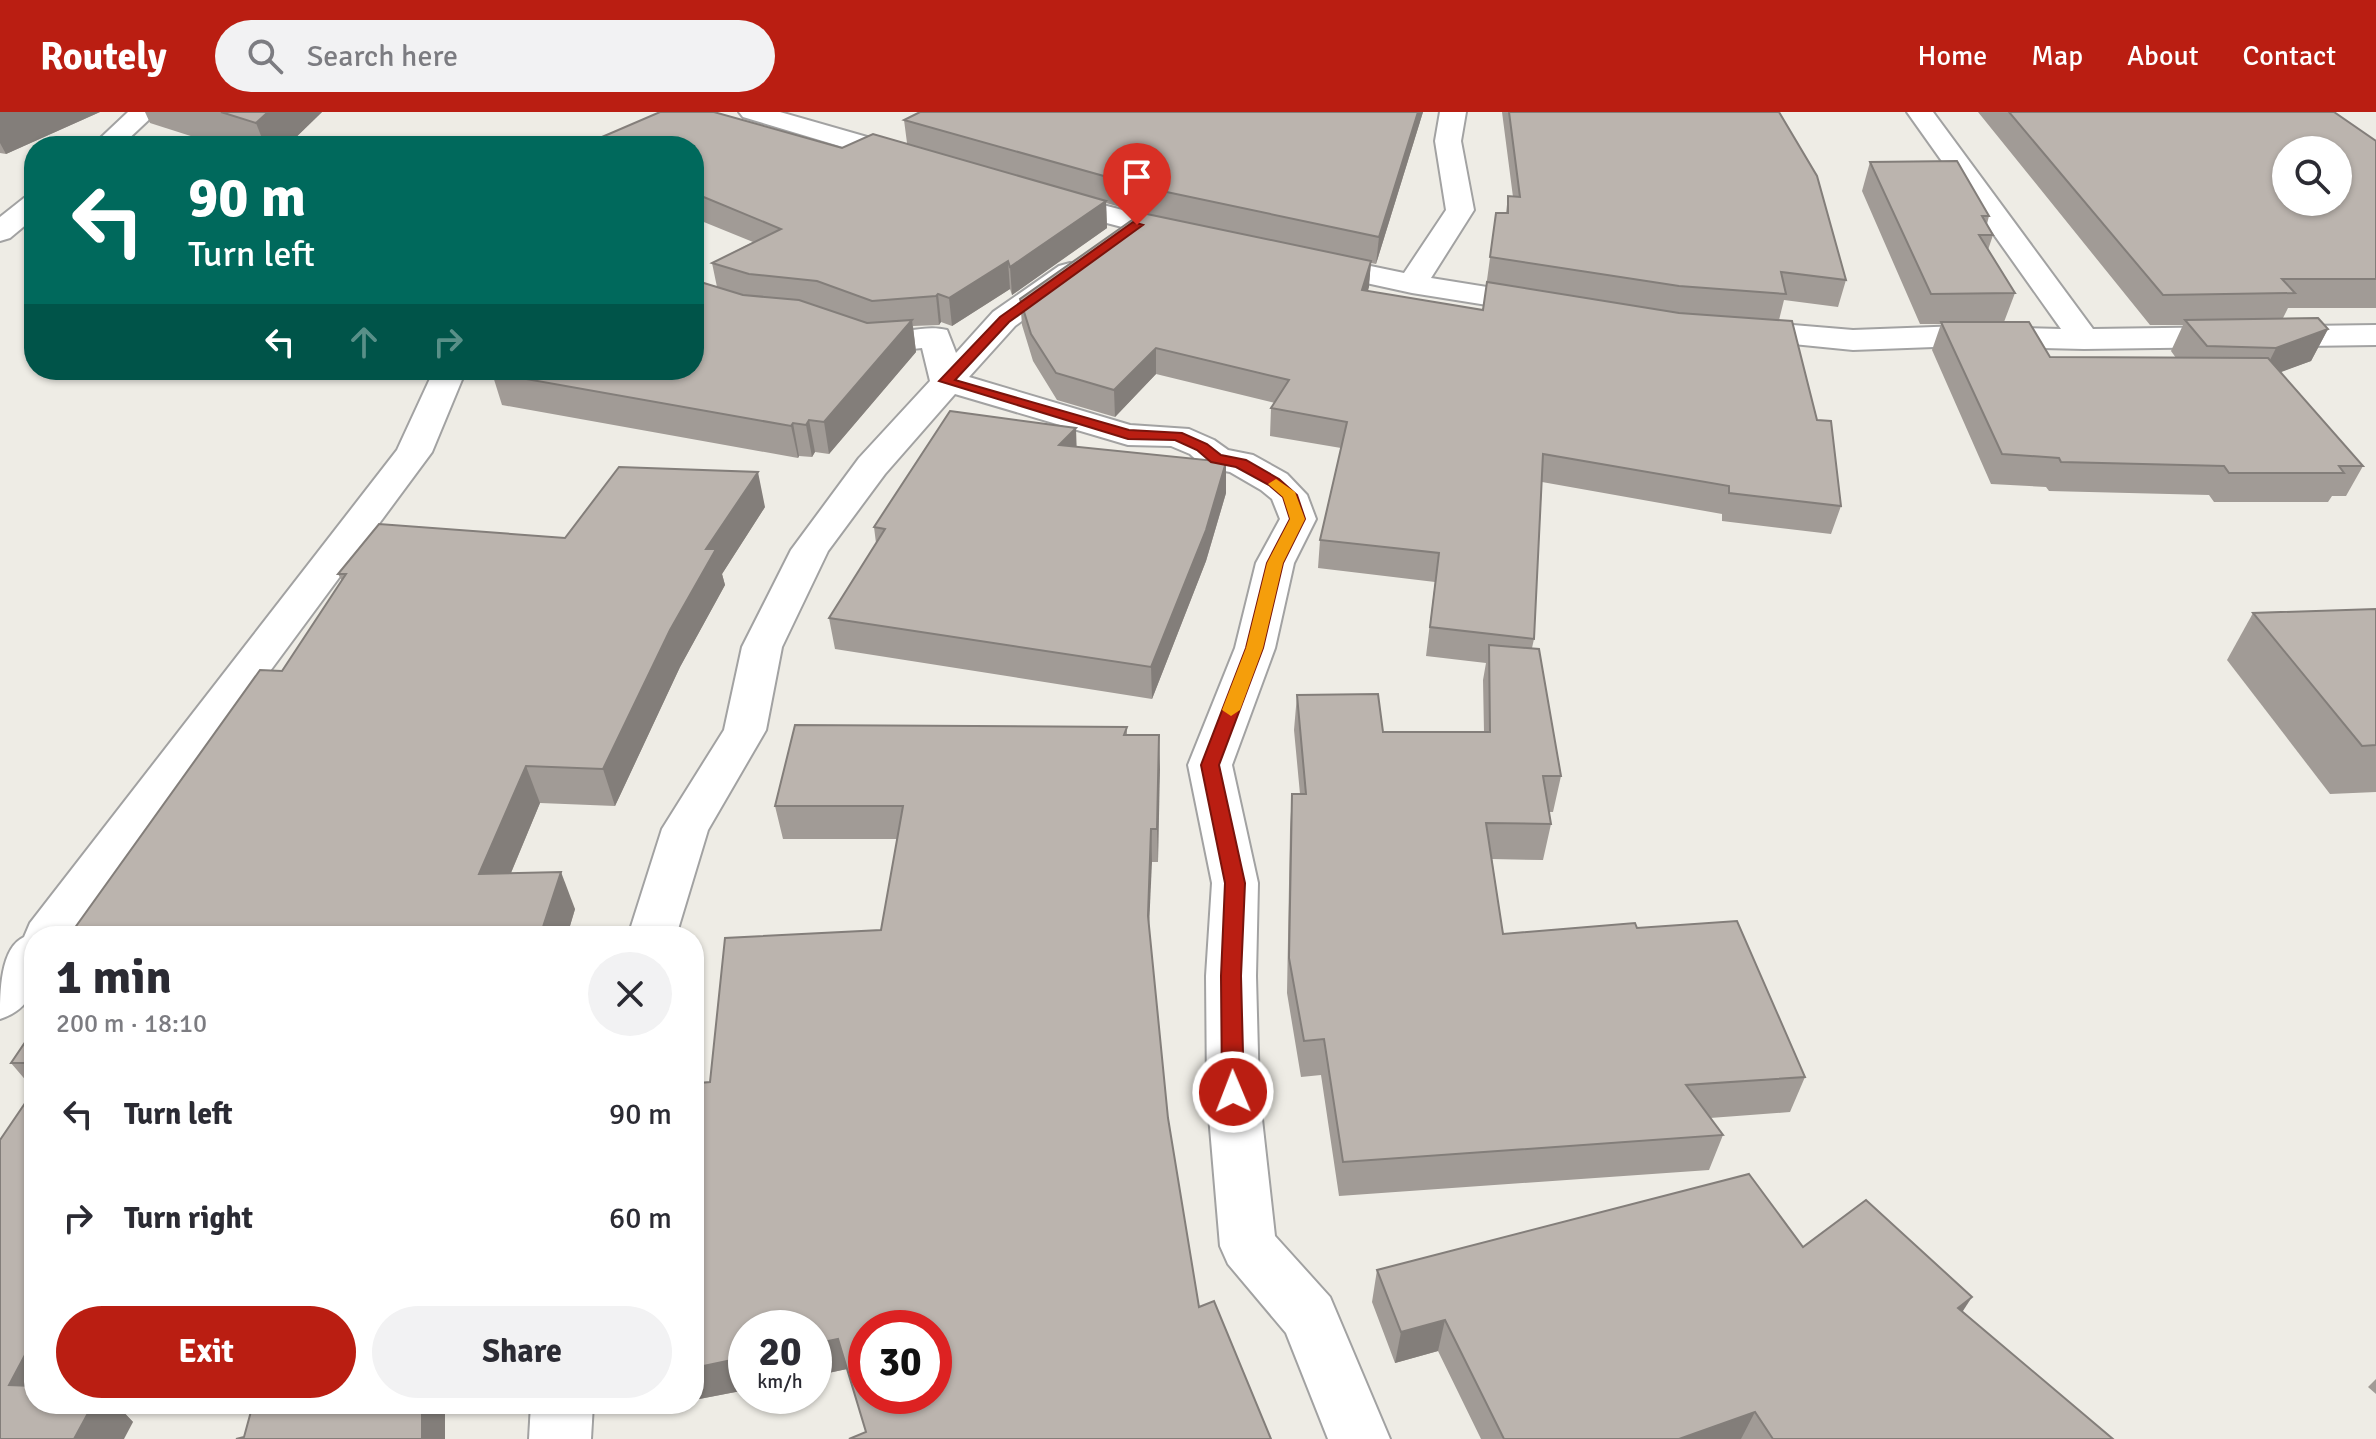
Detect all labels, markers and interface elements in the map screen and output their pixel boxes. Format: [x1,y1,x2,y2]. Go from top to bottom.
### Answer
search box [215,20,775,92]
text: Routely [40,33,167,80]
icon: search [243,34,287,78]
text: Search here [307,38,458,75]
text: Home [1918,39,1987,73]
text: Map [2031,39,2083,73]
text: About [2127,39,2199,73]
text: Contact [2243,39,2336,73]
map controls [2272,136,2352,216]
button: search [2272,136,2352,216]
pin [1103,143,1171,225]
icon: arrive [1115,155,1159,199]
text: 90 m [188,163,306,232]
icon: left [56,168,160,272]
text: Turn left [188,232,315,277]
icon: left [258,320,302,364]
icon: ahead [342,320,386,364]
icon: right [426,320,470,364]
text: 1 min [56,948,172,1007]
button: close [588,952,672,1036]
text: 200 m · 18:10 [56,1008,207,1040]
position arrow [1191,1050,1275,1134]
icon: left [56,1092,100,1136]
text: Turn left [124,1096,233,1133]
text: 90 m [609,1096,672,1133]
icon: right [56,1196,100,1240]
text: Turn right [124,1200,253,1237]
text: 60 m [609,1200,672,1237]
button: Exit [56,1306,356,1398]
button: Share [372,1306,672,1398]
speed limit sign: 30 [848,1310,952,1414]
text: 20 [758,1327,802,1377]
text: km/h [757,1369,803,1394]

